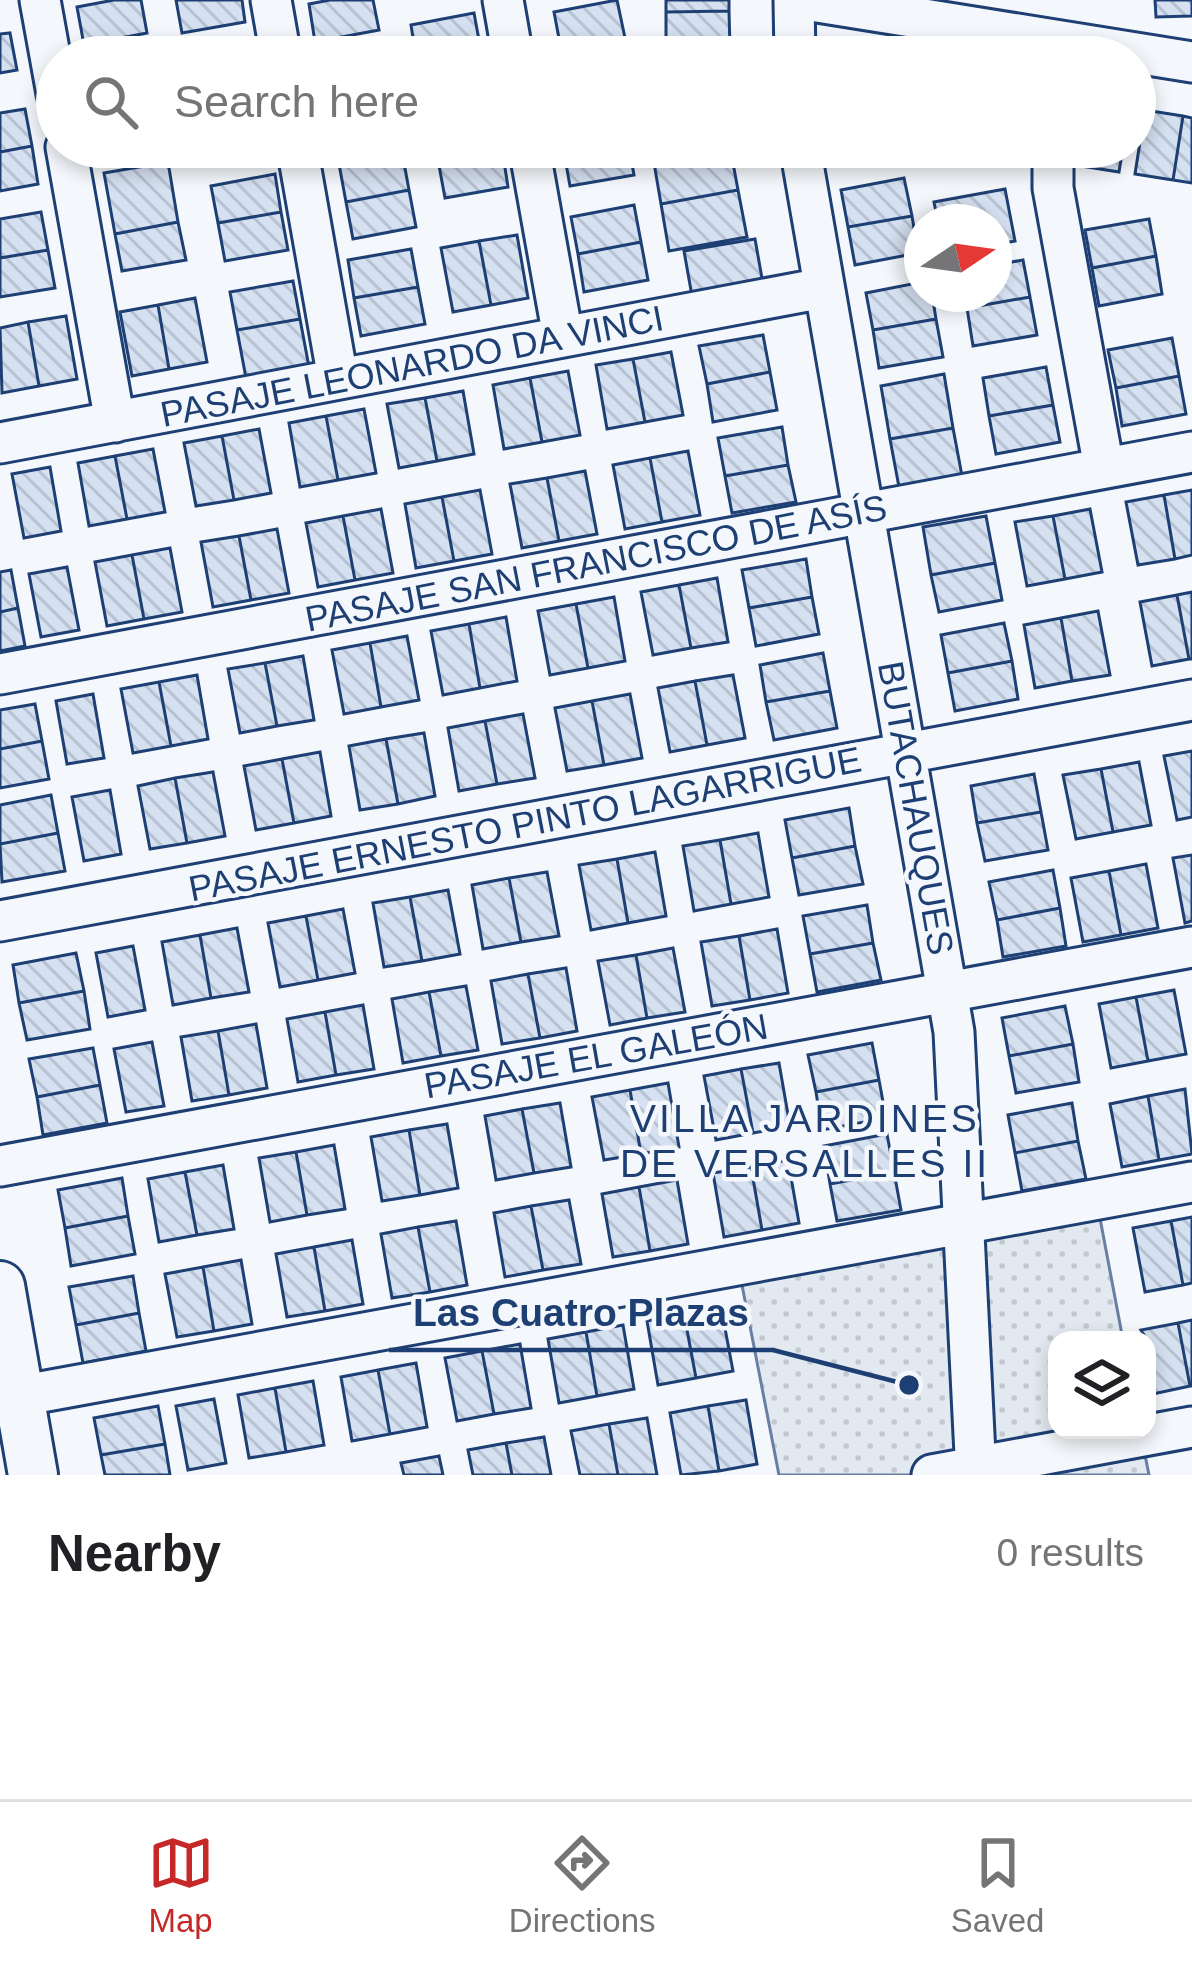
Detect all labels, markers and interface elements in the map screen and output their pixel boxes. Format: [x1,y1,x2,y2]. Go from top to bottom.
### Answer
search box [36,36,1156,168]
icon: search [78,69,144,135]
text: Search here [174,76,419,127]
north arrow [904,204,1012,312]
street label: PASAJE LEONARDO DA VINCI [157,297,667,435]
street label: PASAJE SAN FRANCISCO DE ASÍS [302,486,890,640]
street label: BUTACHAUQUES [870,658,962,958]
street label: PASAJE ERNESTO PINTO LAGARRIGUE [185,739,865,909]
street label: PASAJE EL GALEÓN [421,1006,771,1106]
district label: VILLA JARDINES DE VERSALLES II [620,1097,990,1185]
callout: Las Cuatro Plazas [389,1275,773,1350]
text: Las Cuatro Plazas [413,1291,749,1334]
map controls [1048,1331,1156,1439]
button: layers [1048,1331,1156,1439]
text: Nearby [48,1525,221,1582]
text: 0 results [997,1531,1144,1574]
tab: Map [148,1830,214,1940]
tab: Directions [509,1830,656,1940]
tab: Saved [951,1830,1044,1940]

